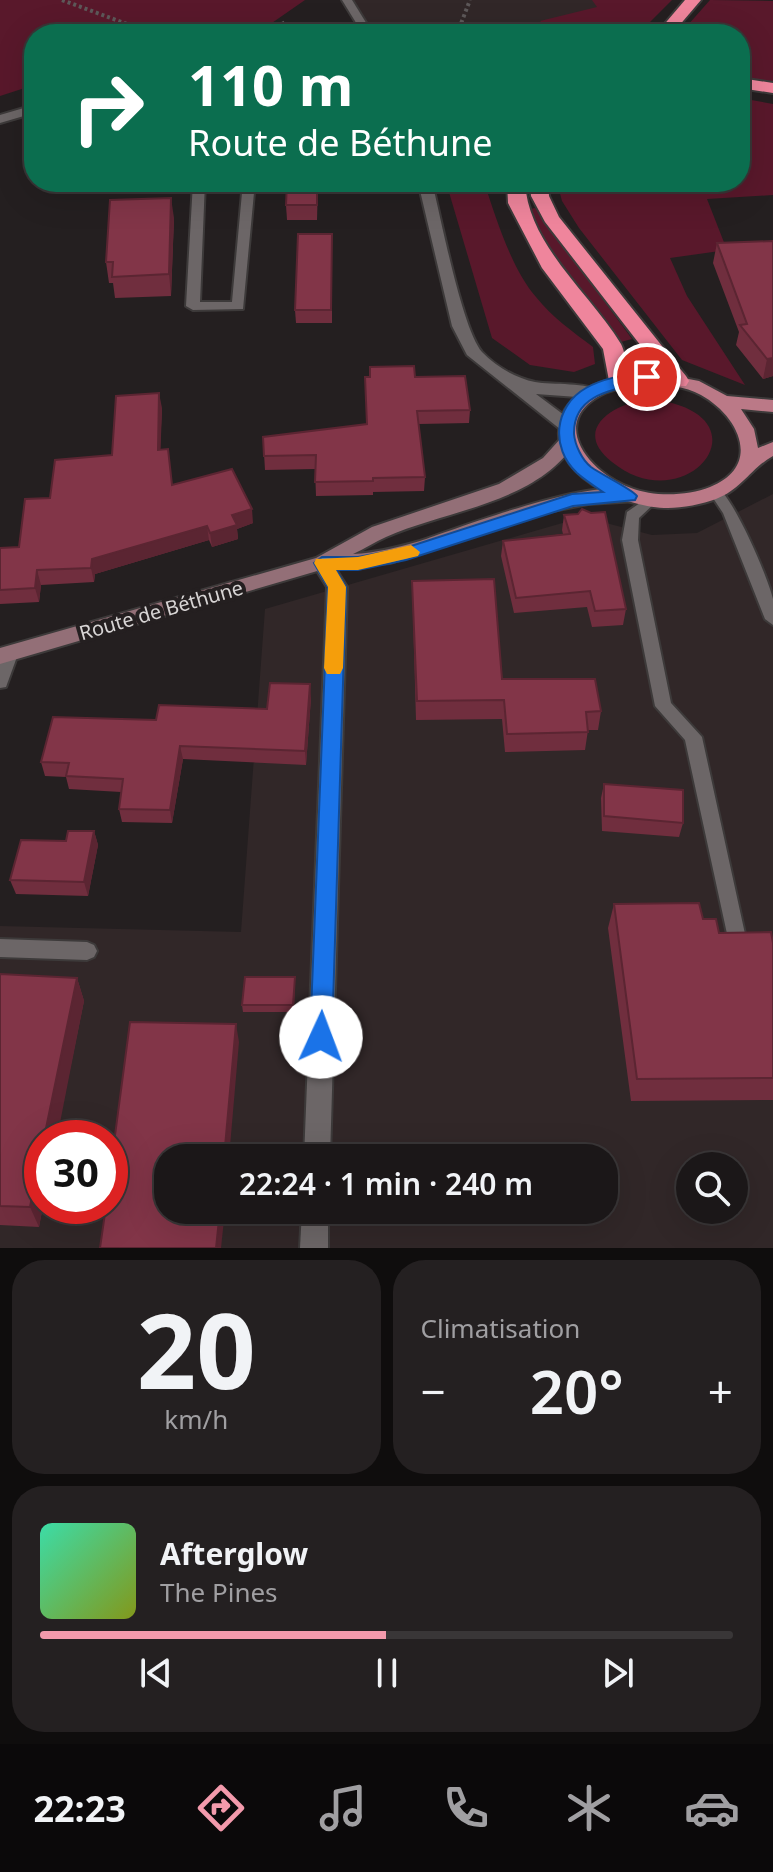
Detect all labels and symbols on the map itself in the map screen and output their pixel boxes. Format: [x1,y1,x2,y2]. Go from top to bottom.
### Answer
pin [613,343,681,411]
street label: Route de Béthune [76,574,246,646]
position arrow [279,995,363,1079]
speed limit sign: 30 [24,1120,128,1224]

